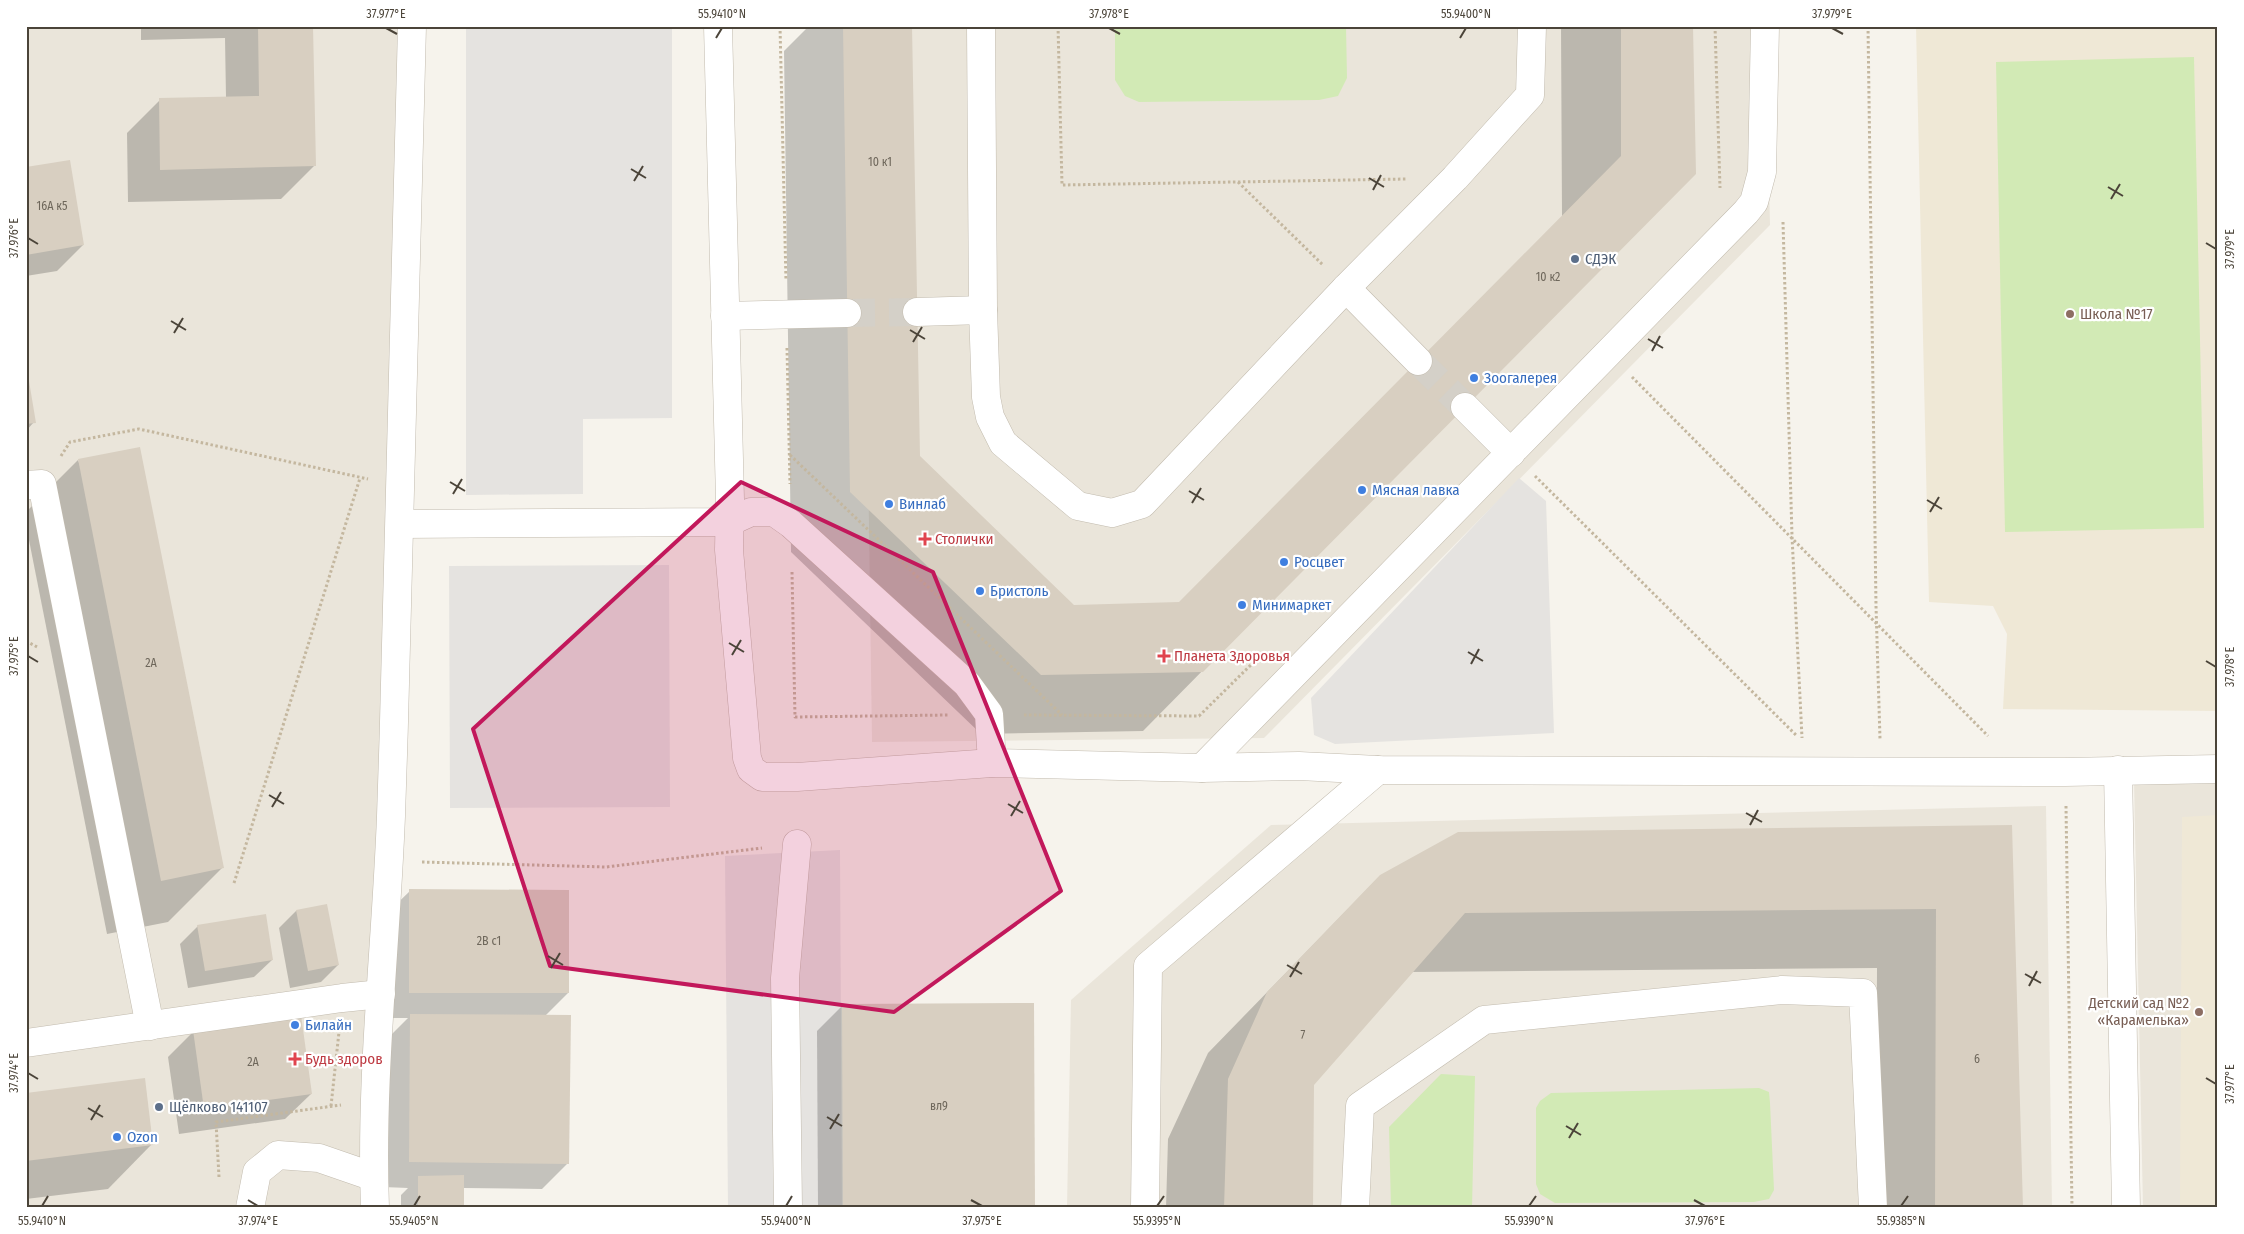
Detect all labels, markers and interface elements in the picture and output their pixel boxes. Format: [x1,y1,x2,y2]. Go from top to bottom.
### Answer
text: 37.977°E [366,7,406,21]
text: 55.9410°N [698,7,746,21]
text: 37.978°E [1089,7,1129,21]
text: 55.9400°N [1441,7,1491,21]
text: 37.979°E [1812,7,1852,21]
house number: 10 к1 [868,155,892,169]
house number: 16А к5 [37,199,68,213]
text: 37.976°E [7,218,21,258]
text: 37.979°E [2223,229,2237,269]
place label: СДЭК [1585,250,1616,268]
marker: СДЭК [1569,253,1581,265]
house number: 10 к2 [1536,270,1560,284]
place label: Школа №17 [2080,305,2153,323]
marker: Школа №17 [2064,308,2076,320]
place label: Зоогалерея [1484,369,1557,387]
marker: Зоогалерея [1468,372,1480,384]
place label: Мясная лавка [1372,481,1460,499]
marker: Мясная лавка [1356,484,1368,496]
place label: Винлаб [899,495,946,513]
marker: Винлаб [883,498,895,510]
place label: Столички [935,530,994,548]
marker: Столички [919,533,931,545]
place label: Росцвет [1294,553,1345,571]
marker: Росцвет [1278,556,1290,568]
place label: Бристоль [990,582,1048,600]
marker: Бристоль [974,585,986,597]
place label: Минимаркет [1252,596,1332,614]
marker: Минимаркет [1236,599,1248,611]
text: 37.975°E [7,636,21,676]
place label: Планета Здоровья [1174,647,1290,665]
text: 37.978°E [2223,647,2237,687]
marker: Планета Здоровья [1158,650,1170,662]
house number: 2А [145,656,157,670]
house number: 2В с1 [477,934,501,948]
place label: Детский сад №2 «Карамелька» [2087,994,2189,1029]
marker: Детский сад №2 «Карамелька» [2193,1006,2205,1018]
place label: Билайн [305,1016,352,1034]
marker: Билайн [289,1019,301,1031]
house number: 7 [1301,1028,1306,1042]
place label: Будь здоров [305,1050,383,1068]
house number: 6 [1974,1052,1980,1066]
text: 37.974°E [7,1053,21,1093]
marker: Будь здоров [289,1053,301,1065]
house number: 2А [247,1055,259,1069]
text: 37.977°E [2223,1064,2237,1104]
place label: Щёлково 141107 [169,1098,268,1116]
house number: вл9 [930,1099,948,1113]
marker: Щёлково 141107 [153,1101,165,1113]
place label: Ozon [127,1128,158,1146]
marker: Ozon [111,1131,123,1143]
text: 55.9410°N [18,1214,66,1228]
text: 37.974°E [238,1214,278,1228]
text: 55.9405°N [389,1214,439,1228]
text: 55.9400°N [761,1214,811,1228]
text: 37.975°E [962,1214,1002,1228]
text: 55.9395°N [1133,1214,1181,1228]
text: 55.9390°N [1504,1214,1554,1228]
text: 37.976°E [1685,1214,1725,1228]
text: 55.9385°N [1877,1214,1925,1228]

